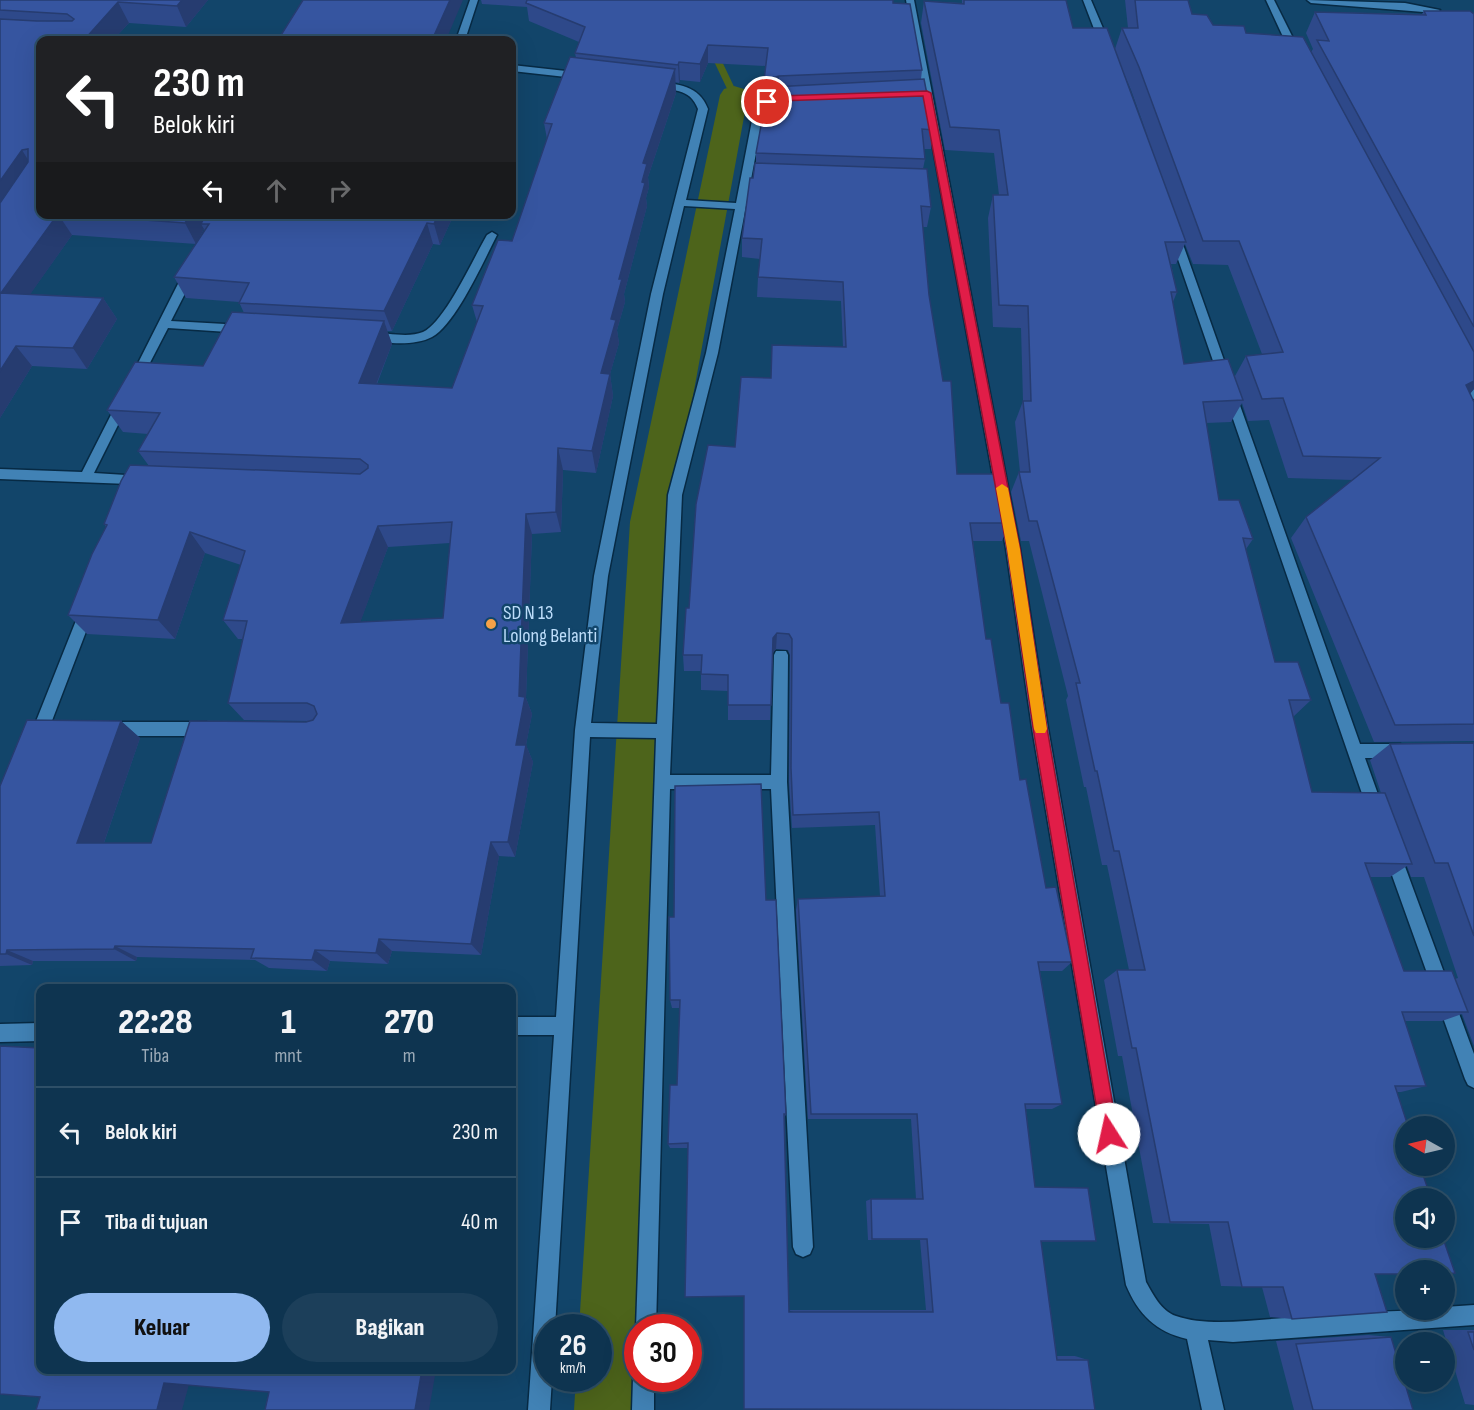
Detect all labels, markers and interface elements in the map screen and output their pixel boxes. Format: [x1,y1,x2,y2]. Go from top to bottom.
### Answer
text: 230 m [153,58,245,109]
icon: left [54,60,132,138]
pin [741,76,792,127]
icon: arrive [750,85,783,118]
text: Belok kiri [153,109,235,141]
icon: left [197,174,230,207]
icon: ahead [260,174,293,207]
icon: right [323,174,356,207]
place label: SD N 13 Lolong Belanti [503,601,597,648]
marker: SD N 13 Lolong Belanti [484,617,498,631]
text: 22:28 [118,1001,193,1044]
text: 1 [281,1001,296,1044]
text: 270 [384,1001,434,1044]
text: Tiba [141,1044,169,1068]
text: mnt [275,1044,302,1068]
text: m [403,1044,415,1068]
position arrow [1077,1102,1141,1166]
icon: left [54,1116,87,1149]
north arrow [1395,1116,1455,1176]
map controls [1395,1116,1455,1392]
text: Belok kiri [105,1119,177,1146]
text: 230 m [452,1119,498,1146]
button: sound [1395,1188,1455,1248]
icon: arrive [54,1206,87,1239]
text: Tiba di tujuan [105,1209,208,1236]
text: 40 m [461,1209,498,1236]
button: + [1395,1260,1455,1320]
button: Keluar [54,1293,270,1362]
button: Bagikan [282,1293,498,1362]
speed limit sign: 30 [624,1314,702,1392]
text: 26 [559,1328,587,1364]
button: − [1395,1332,1455,1392]
text: km/h [560,1359,586,1378]

